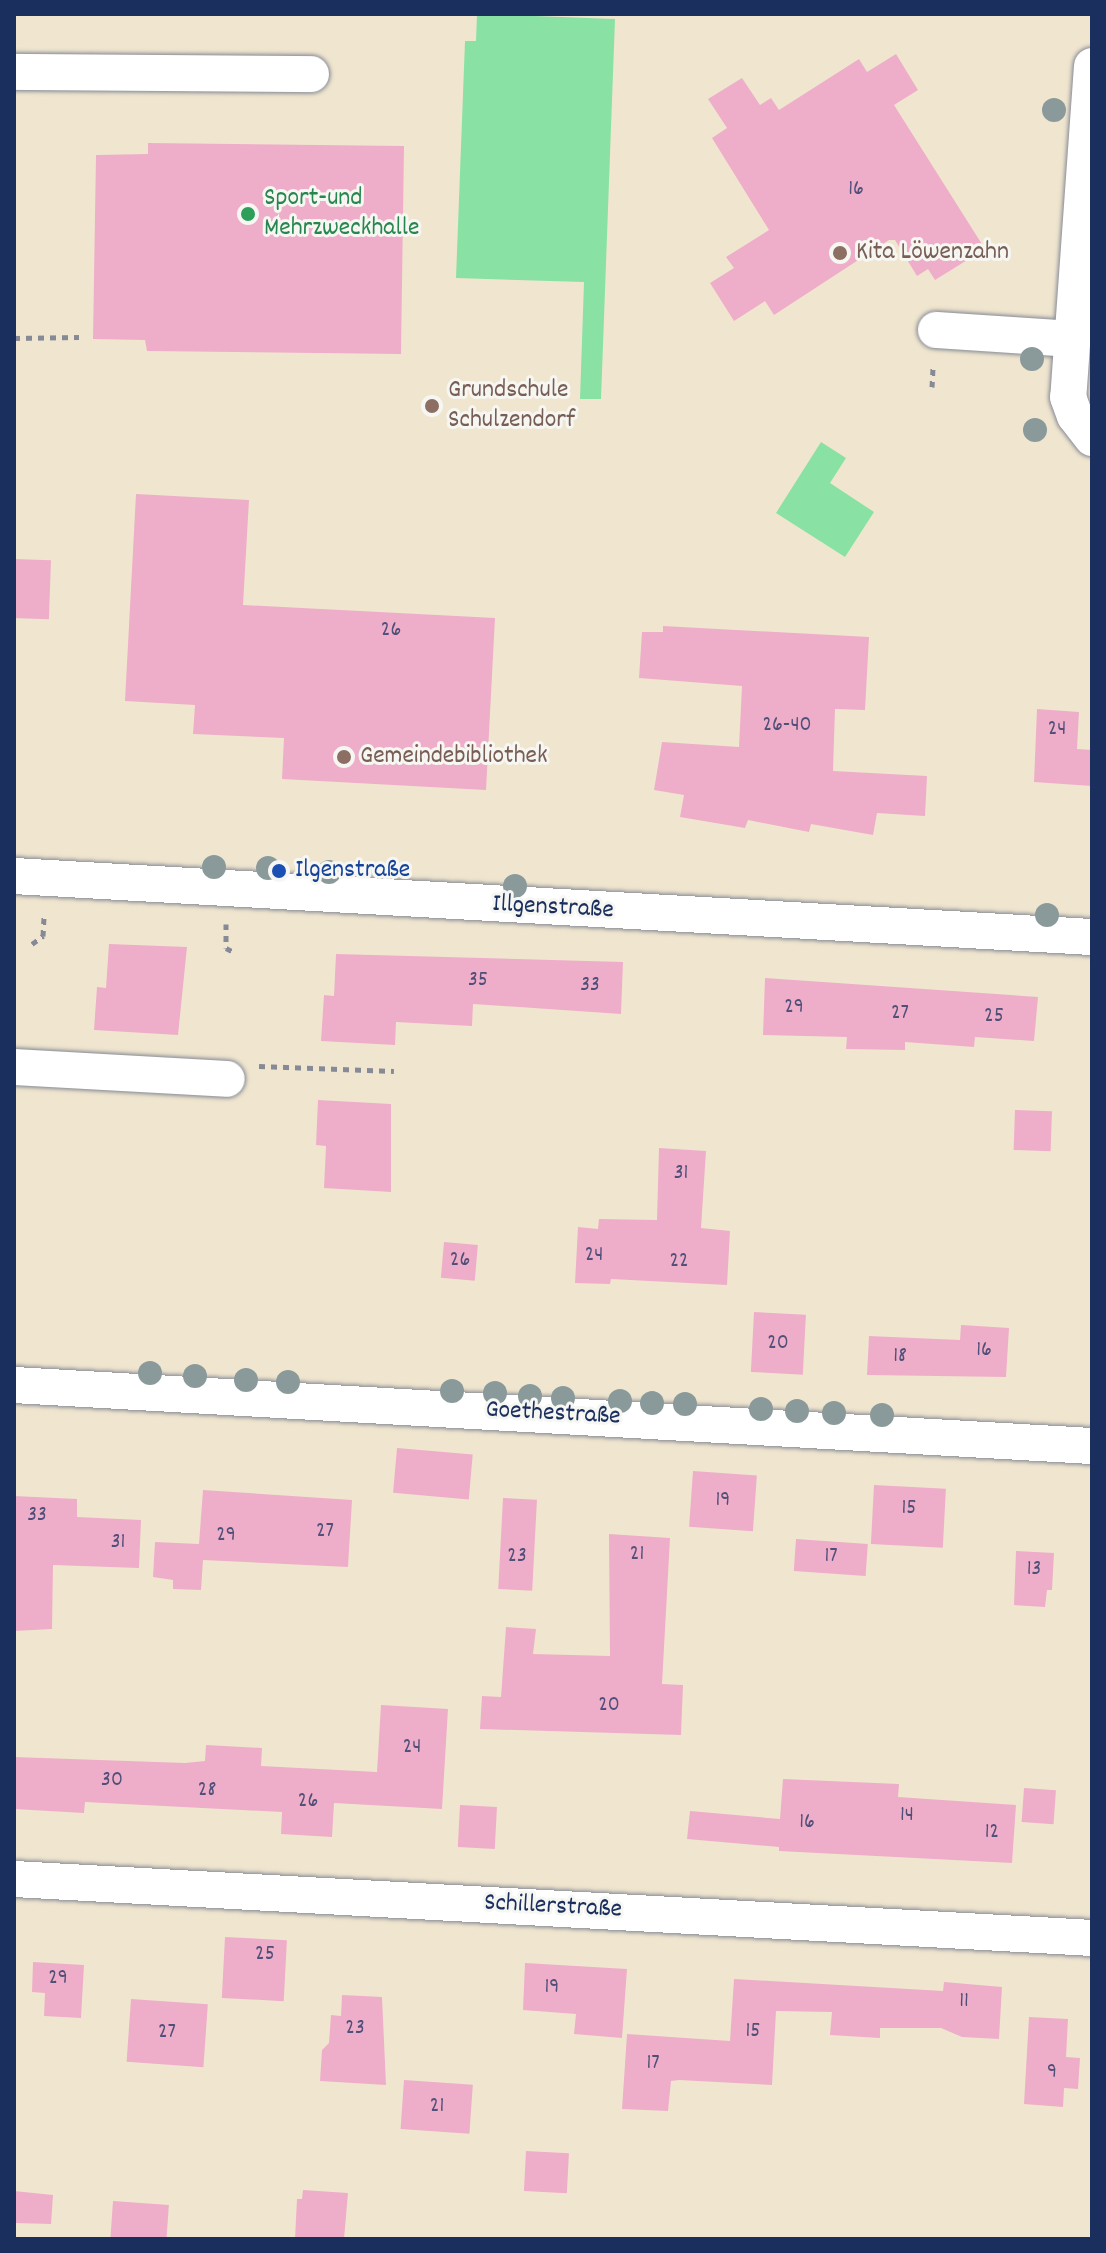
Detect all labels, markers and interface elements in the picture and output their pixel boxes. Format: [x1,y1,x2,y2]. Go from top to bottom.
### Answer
house number: 16 [848,177,864,203]
place label: Sport-und Mehrzweckhalle [264,183,419,244]
marker: Sport-und Mehrzweckhalle [239,205,257,223]
place label: Kita Löwenzahn [856,237,1009,269]
marker: Kita Löwenzahn [831,244,849,262]
place label: Grundschule Schulzendorf [448,375,575,436]
marker: Grundschule Schulzendorf [423,397,441,415]
house number: 26 [381,618,401,644]
house number: 26-40 [762,713,812,739]
house number: 24 [1048,717,1066,743]
place label: Gemeindebibliothek [360,741,548,773]
marker: Gemeindebibliothek [335,748,353,766]
place label: Ilgenstraße [295,855,410,887]
marker: Ilgenstraße [270,862,288,880]
street label: Illgenstraße [492,889,614,927]
house number: 35 [468,968,488,994]
house number: 33 [580,973,600,999]
house number: 29 [784,995,804,1021]
house number: 27 [891,1001,909,1027]
house number: 25 [984,1004,1004,1030]
house number: 31 [674,1161,688,1187]
house number: 24 [585,1243,603,1269]
house number: 26 [450,1248,470,1274]
house number: 22 [669,1249,689,1275]
house number: 20 [767,1331,789,1357]
house number: 16 [976,1338,992,1364]
house number: 18 [893,1344,907,1370]
street label: Goethestraße [485,1395,621,1433]
house number: 19 [716,1488,730,1514]
house number: 15 [901,1496,917,1522]
house number: 33 [27,1503,47,1529]
house number: 27 [316,1519,334,1545]
house number: 29 [216,1523,236,1549]
house number: 31 [111,1530,125,1556]
house number: 21 [630,1542,644,1568]
house number: 23 [507,1544,527,1570]
house number: 17 [824,1544,838,1570]
house number: 13 [1027,1557,1041,1583]
house number: 20 [598,1693,620,1719]
house number: 24 [403,1735,421,1761]
house number: 30 [101,1768,123,1794]
house number: 28 [198,1778,216,1804]
house number: 26 [298,1789,318,1815]
house number: 14 [900,1803,914,1829]
house number: 16 [799,1810,815,1836]
house number: 12 [985,1820,999,1846]
street label: Schillerstraße [483,1888,623,1926]
house number: 25 [255,1942,275,1968]
house number: 29 [48,1966,68,1992]
house number: 19 [545,1975,559,2001]
house number: 11 [959,1989,969,2015]
house number: 23 [345,2016,365,2042]
house number: 15 [745,2019,761,2045]
house number: 27 [158,2020,176,2046]
house number: 17 [646,2051,660,2077]
house number: 9 [1047,2060,1057,2086]
house number: 21 [430,2094,444,2120]

